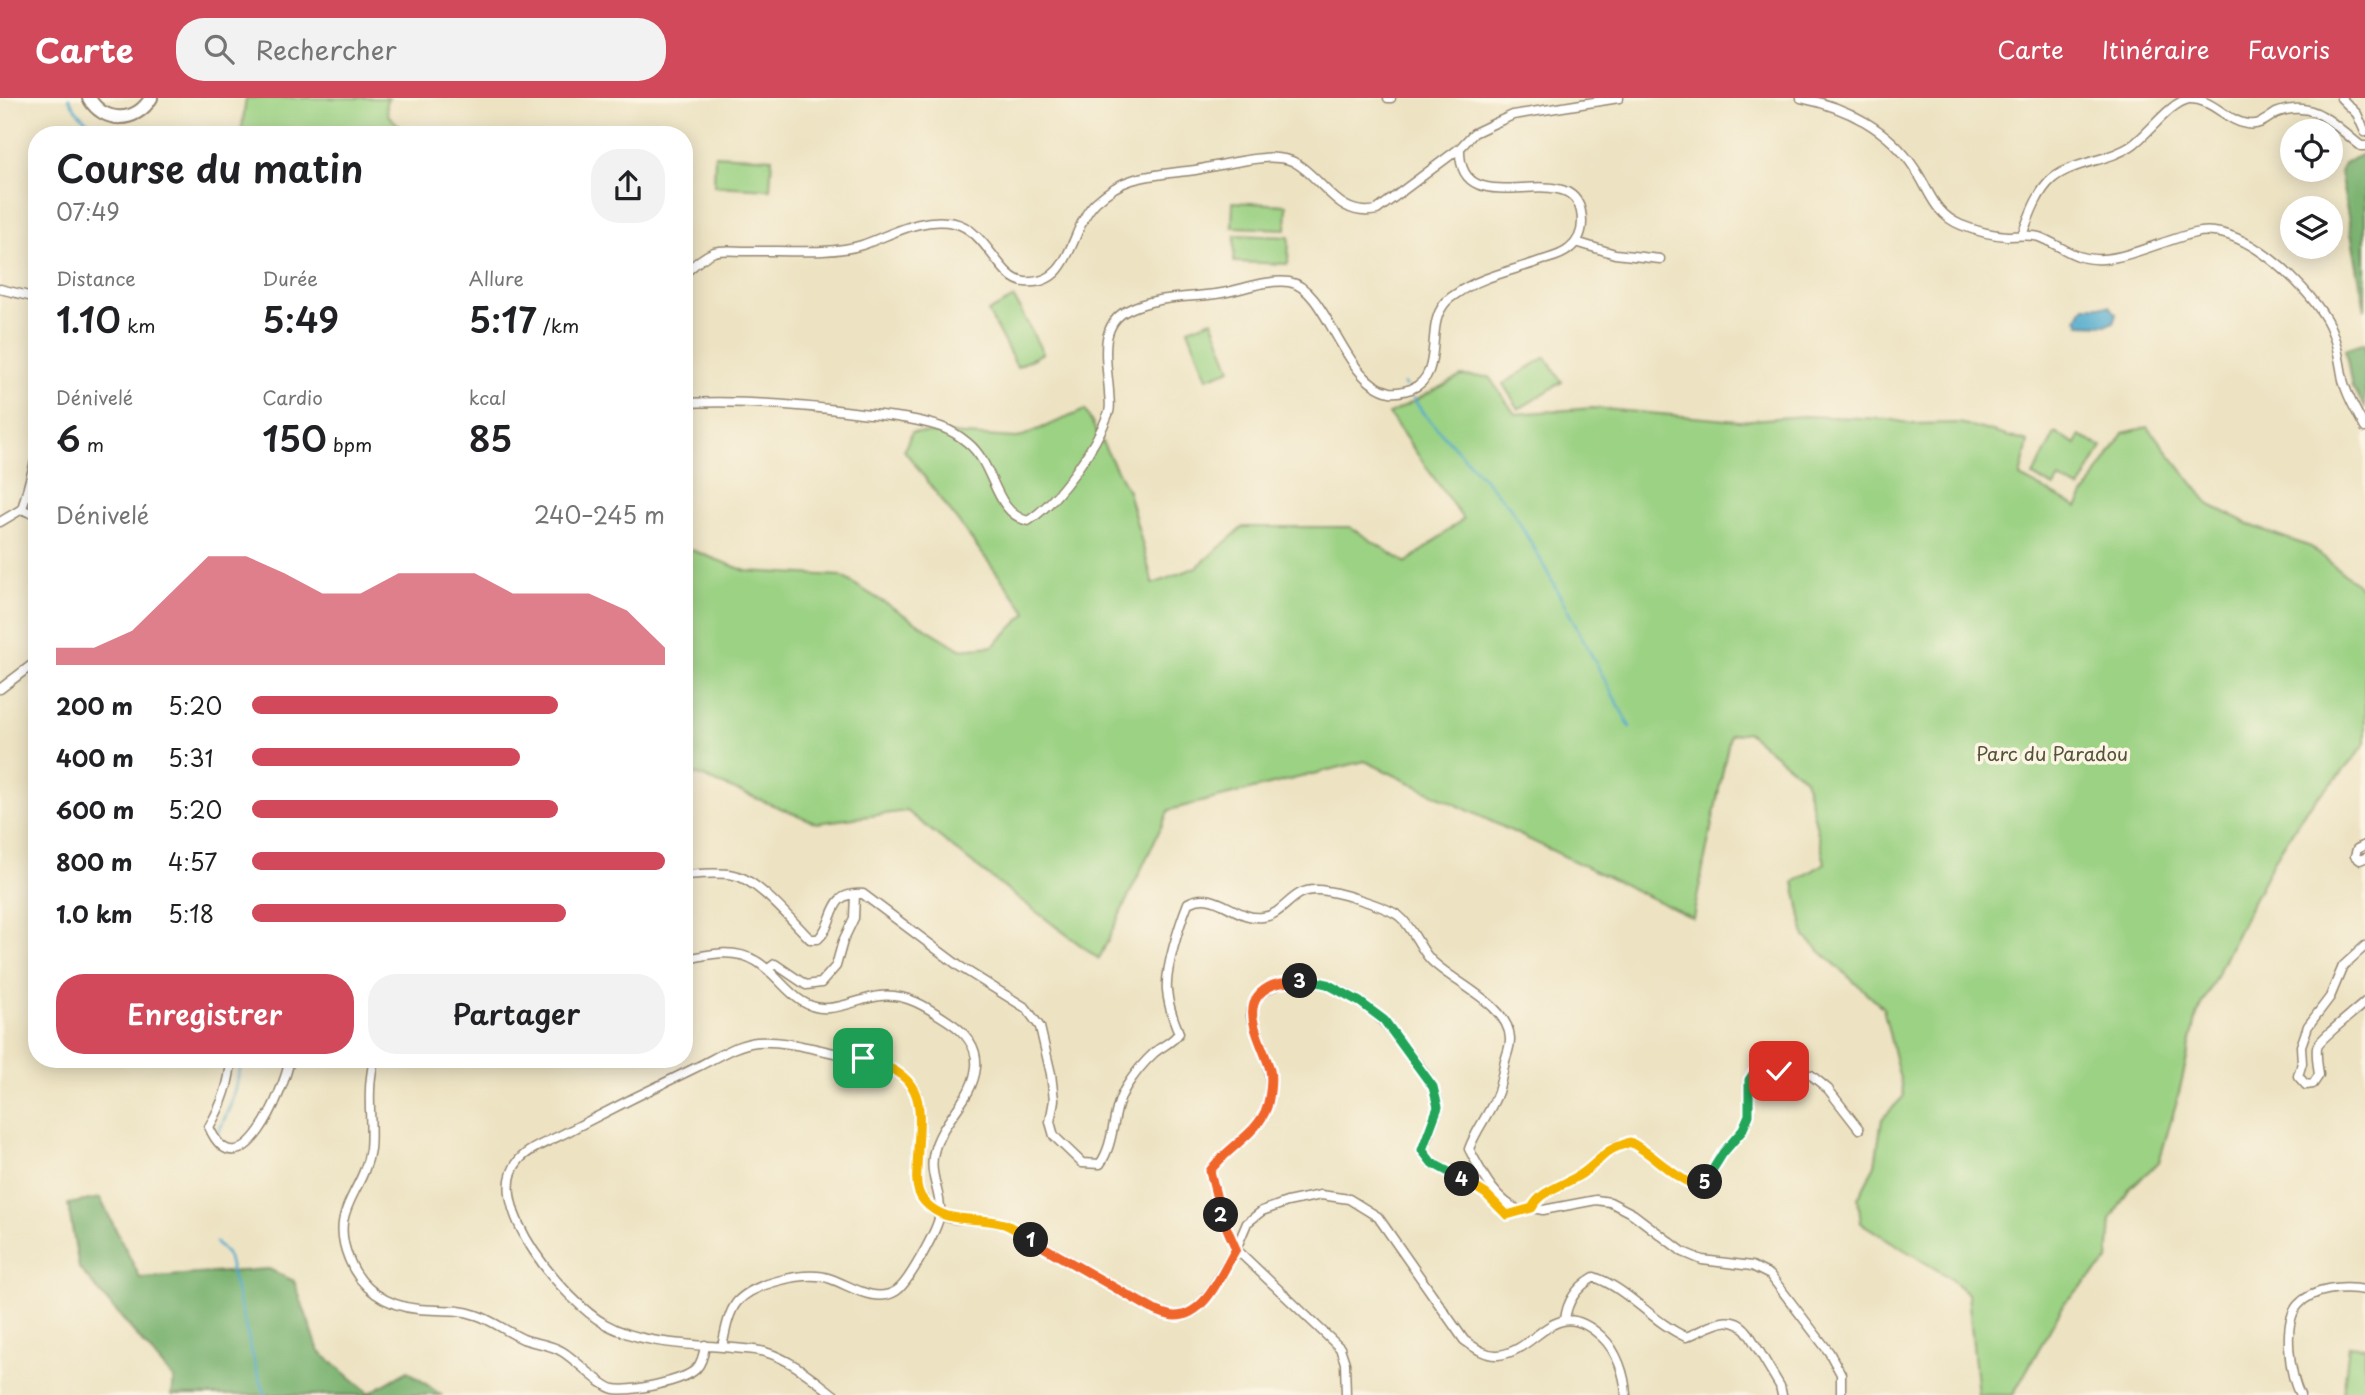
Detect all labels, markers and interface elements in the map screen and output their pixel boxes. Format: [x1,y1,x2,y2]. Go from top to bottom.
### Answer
search box [176,18,666,81]
text: Carte [35,24,134,74]
icon: search [200,30,238,68]
text: Rechercher [256,30,397,69]
text: Carte [1997,31,2064,67]
text: Itinéraire [2102,31,2210,67]
text: Favoris [2248,31,2330,67]
map controls [2280,119,2343,259]
button: locate [2280,119,2343,182]
text: Course du matin [56,139,363,196]
button: share [591,149,665,223]
text: 07:49 [56,194,120,229]
button: layers [2280,196,2343,259]
text: Distance [56,264,136,292]
text: Durée [262,264,318,292]
text: Allure [469,264,524,292]
text: 1.10 [56,292,121,345]
text: 5:49 [262,292,339,345]
text: 5:17 [469,292,537,345]
text: km [121,311,155,339]
text: /km [537,311,579,339]
text: Dénivelé [56,383,133,411]
text: Cardio [262,383,323,411]
text: kcal [469,383,507,411]
text: 6 [56,411,81,464]
text: 150 [262,411,327,464]
text: 85 [469,411,512,464]
text: m [81,430,104,458]
text: bpm [327,430,372,458]
text: Dénivelé [56,497,149,532]
text: 240–245 m [534,497,665,532]
text: 200 m [56,688,133,723]
text: 5:20 [168,688,222,723]
park label: Parc du Paradou [1976,739,2128,767]
text: 400 m [56,740,134,775]
text: 5:31 [168,740,213,775]
text: 600 m [56,792,134,827]
text: 5:20 [168,792,222,827]
text: 800 m [56,844,133,879]
text: 4:57 [168,844,217,879]
text: 1.0 km [56,896,133,931]
text: 5:18 [168,896,214,931]
pin: 3 [1282,964,1318,998]
text: 3 [1293,966,1306,994]
button: Enregistrer [56,974,354,1054]
button: Partager [368,974,665,1054]
pin [833,1028,893,1088]
icon: arrive [844,1039,882,1077]
pin [1749,1041,1809,1101]
icon: check [1760,1052,1798,1090]
pin: 4 [1444,1162,1480,1196]
text: 4 [1455,1164,1468,1192]
pin: 5 [1688,1164,1722,1200]
text: 5 [1698,1167,1711,1195]
pin: 2 [1204,1198,1238,1232]
text: 2 [1214,1200,1227,1228]
pin: 1 [1014,1222,1048,1258]
text: 1 [1026,1225,1035,1253]

